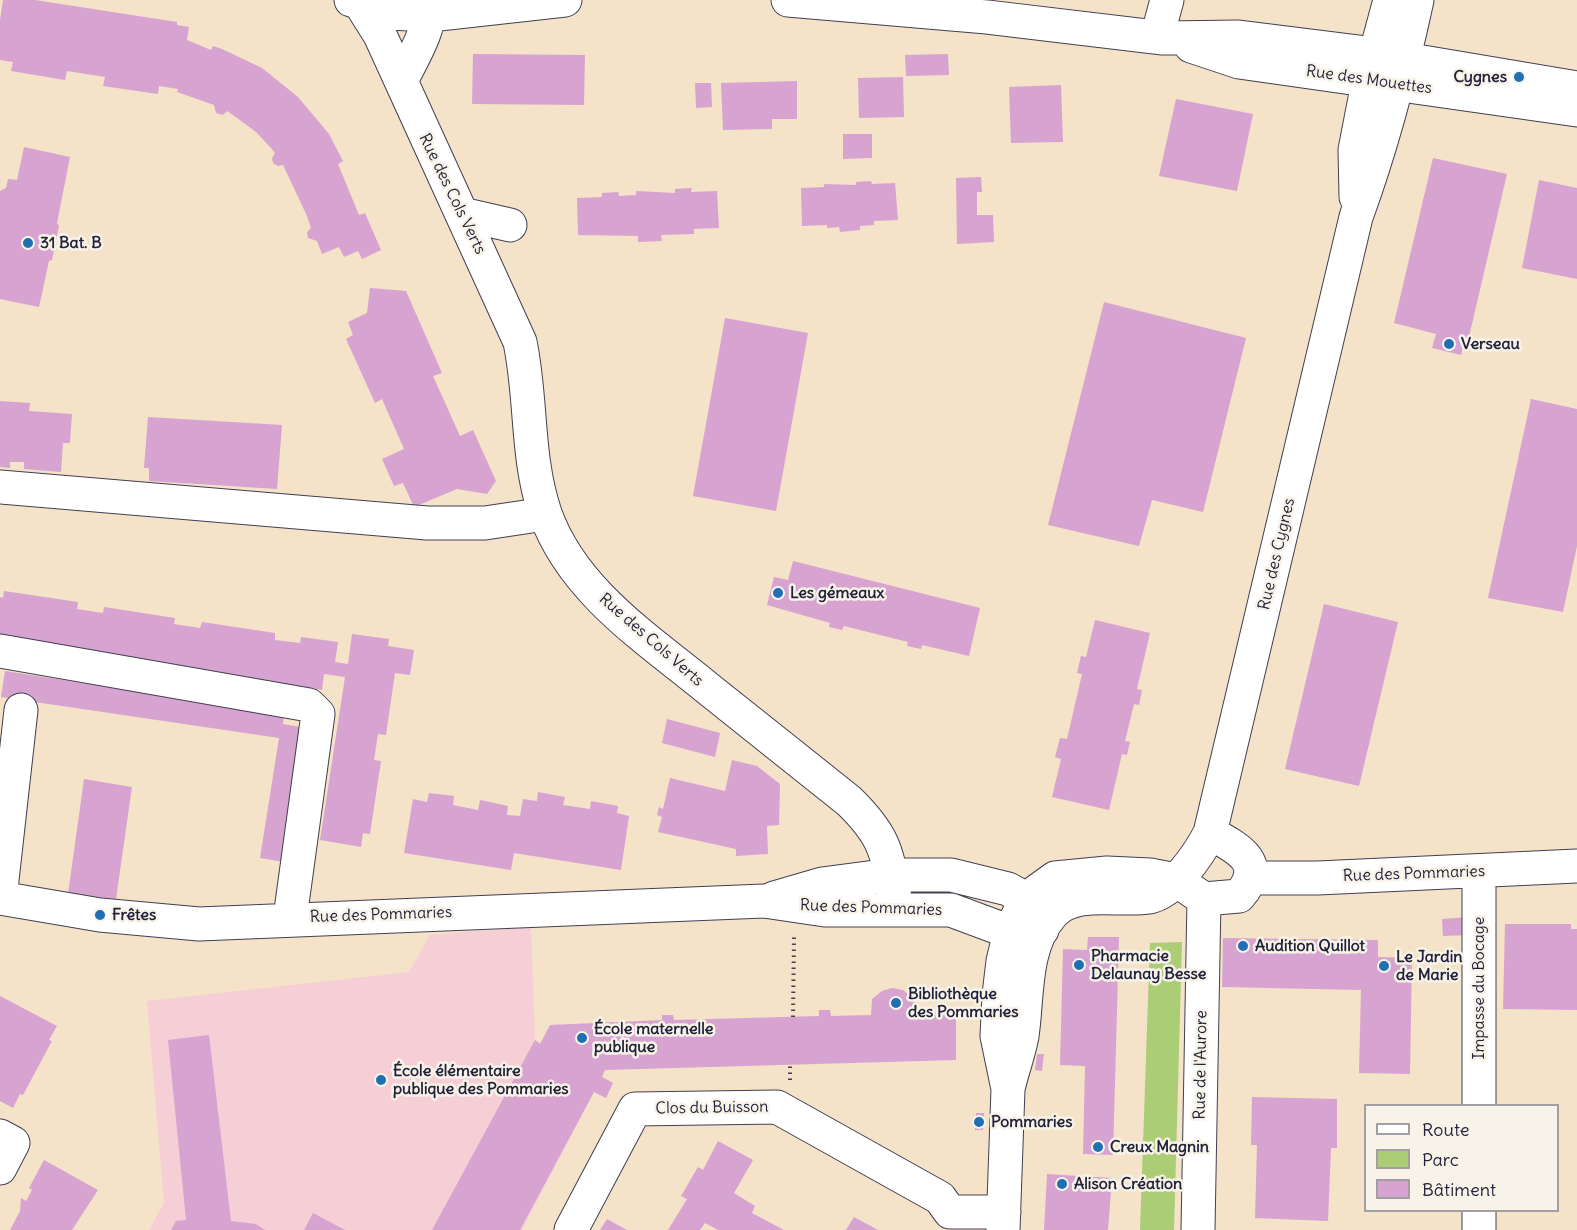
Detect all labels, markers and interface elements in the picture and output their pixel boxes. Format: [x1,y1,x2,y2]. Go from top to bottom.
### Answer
street label: Rue des Mouettes [1305,62,1433,98]
place label: Cygnes [1454,67,1507,87]
marker: Cygnes [1512,70,1526,84]
street label: Rue des Cols Verts [414,130,490,258]
place label: 31 Bat. B [40,233,102,253]
marker: 31 Bat. B [21,236,35,250]
place label: Verseau [1461,334,1520,354]
marker: Verseau [1442,337,1456,351]
street label: Rue des Cygnes [1255,496,1299,612]
place label: Les gémeaux [790,583,884,603]
marker: Les gémeaux [771,586,785,600]
street label: Rue des Cols Verts [595,589,707,691]
street label: Rue des Pommaries [1343,862,1485,886]
street label: Rue des Pommaries [800,896,942,920]
street label: Rue des Pommaries [310,903,452,927]
place label: Frêtes [112,905,156,925]
marker: Frêtes [93,908,107,922]
street label: Impasse du Bocage [1469,917,1489,1059]
place label: Audition Quillot [1255,936,1365,956]
marker: Audition Quillot [1236,939,1250,953]
place label: Pharmacie Delaunay Besse [1091,946,1206,984]
place label: Le Jardin de Marie [1396,947,1462,985]
marker: Pharmacie Delaunay Besse [1072,958,1086,972]
marker: Le Jardin de Marie [1377,959,1391,973]
place label: Bibliothèque des Pommaries [908,984,1019,1022]
marker: Bibliothèque des Pommaries [889,996,903,1010]
street label: Rue de l'Aurore [1190,1010,1212,1120]
place label: École maternelle publique [594,1019,713,1057]
marker: École maternelle publique [575,1031,589,1045]
place label: École élémentaire publique des Pommaries [393,1061,569,1099]
marker: École élémentaire publique des Pommaries [374,1073,388,1087]
street label: Clos du Buisson [655,1097,769,1119]
legend [1364,1104,1559,1212]
place label: Pommaries [991,1112,1072,1132]
marker: Pommaries [972,1115,986,1129]
text: Route [1422,1118,1470,1141]
place label: Creux Magnin [1110,1137,1209,1157]
marker: Creux Magnin [1091,1140,1105,1154]
text: Parc [1422,1148,1459,1171]
place label: Alison Création [1074,1174,1182,1194]
marker: Alison Création [1055,1177,1069,1191]
text: Bâtiment [1422,1178,1496,1201]

